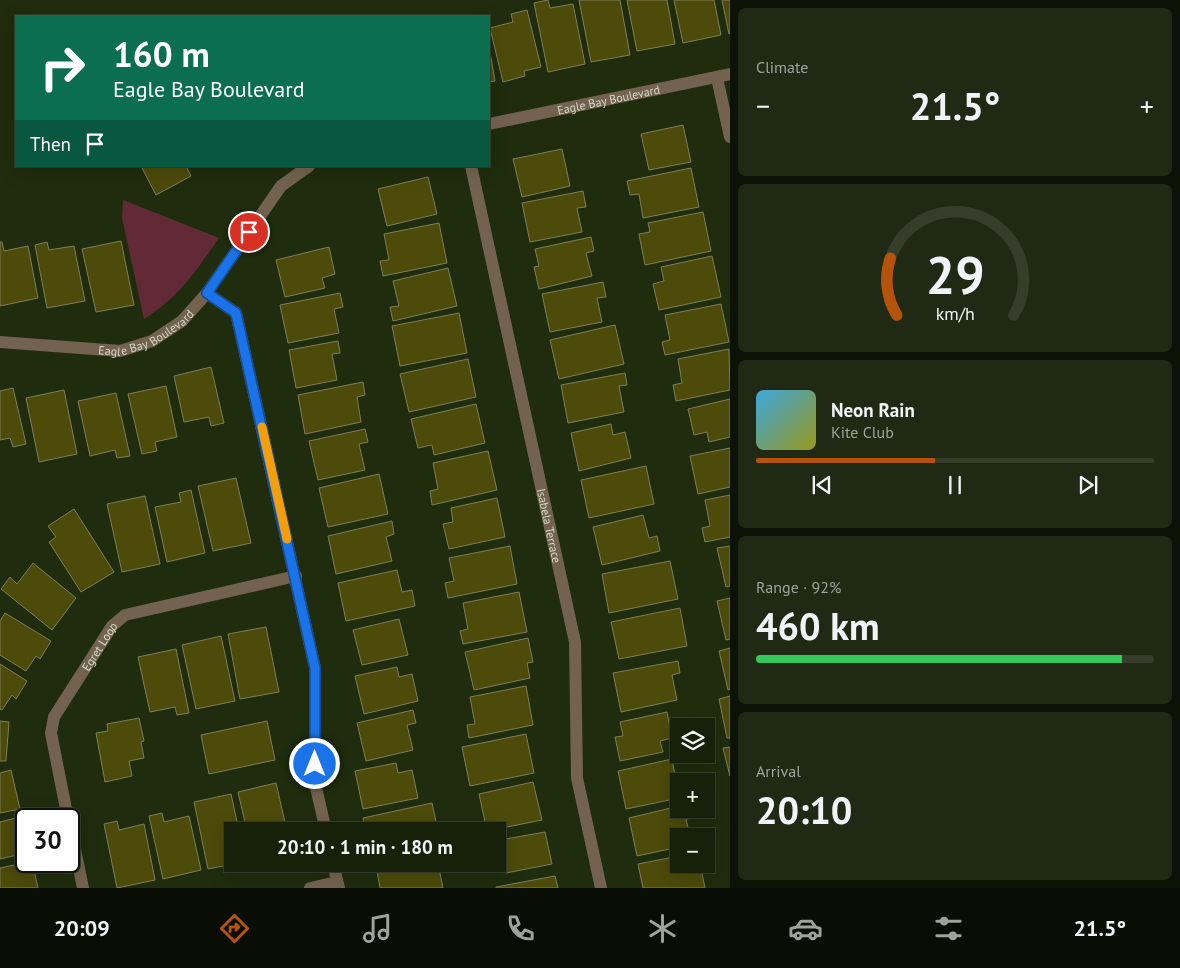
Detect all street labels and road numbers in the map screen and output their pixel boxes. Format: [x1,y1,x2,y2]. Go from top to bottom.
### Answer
street label: Eagle Bay Boulevard [556,81,661,117]
street label: Eagle Bay Boulevard [98,306,197,359]
street label: Isabela Terrace [534,487,565,564]
street label: Egret Loop [78,618,120,673]

